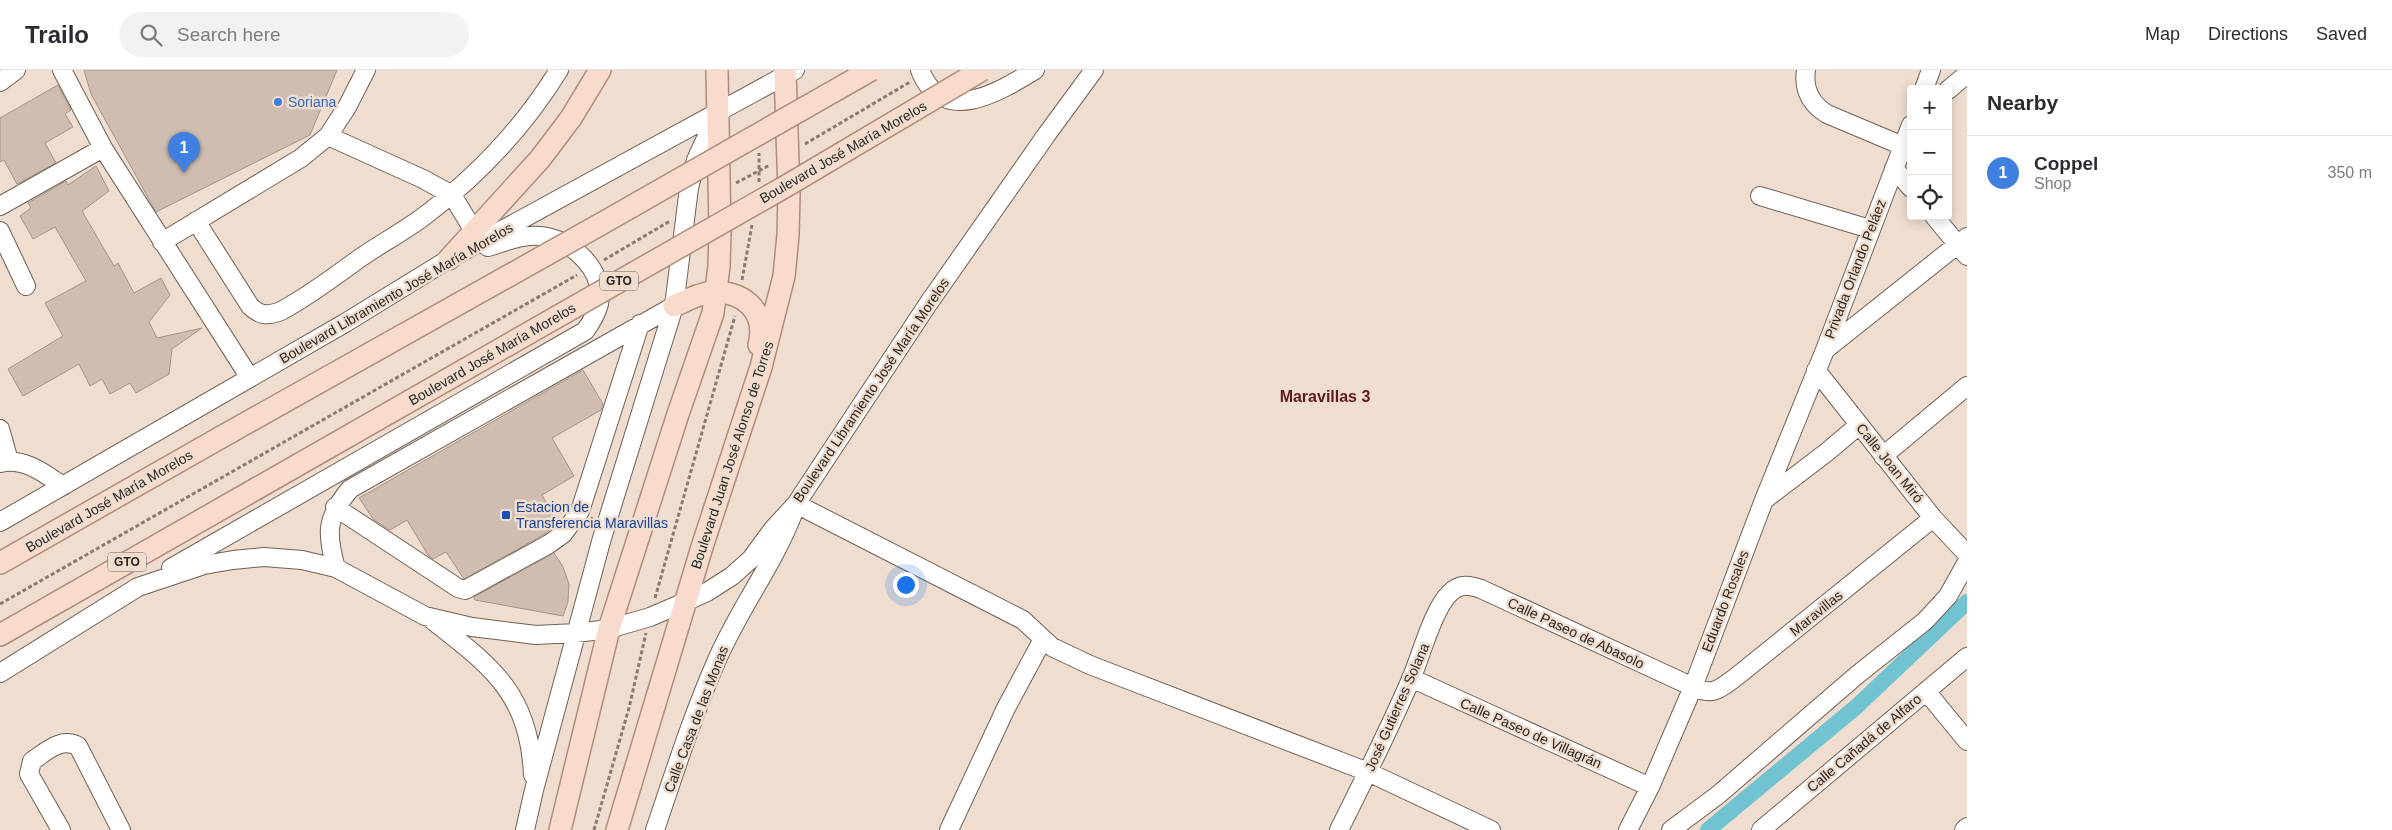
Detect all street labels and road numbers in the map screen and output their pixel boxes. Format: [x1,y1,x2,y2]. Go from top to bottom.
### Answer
street label: Boulevard José María Morelos [757,98,929,206]
street label: Privada Orlando Peláez [1821,197,1889,341]
street label: Boulevard Libramiento José María Morelos [276,219,516,367]
road number: GTO [600,272,638,290]
street label: Boulevard Libramiento José María Morelos [790,275,952,505]
street label: Boulevard José María Morelos [406,300,578,408]
street label: Boulevard Juan José Alonso de Torres [688,339,776,571]
street label: Calle Joan Miró [1853,420,1927,506]
street label: Boulevard José María Morelos [23,447,195,555]
street label: Eduardo Rosales [1698,548,1752,654]
road number: GTO [108,552,146,572]
street label: Maravillas [1786,587,1846,639]
street label: Calle Paseo de Abasolo [1505,594,1647,672]
street label: José Gutierres Solana [1362,640,1433,774]
street label: Calle Casa de las Monas [661,643,731,795]
street label: Calle Cañadá de Alfaro [1804,690,1924,795]
street label: Calle Paseo de Villagrán [1458,695,1604,771]

